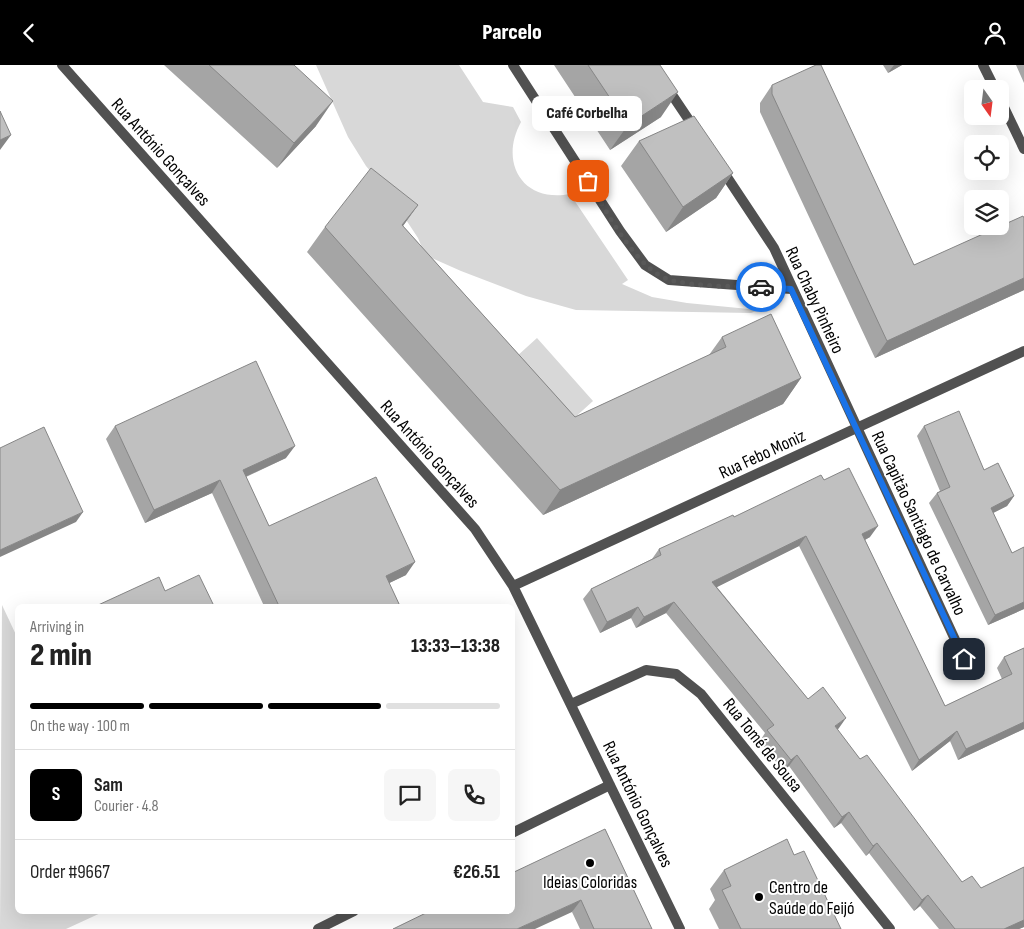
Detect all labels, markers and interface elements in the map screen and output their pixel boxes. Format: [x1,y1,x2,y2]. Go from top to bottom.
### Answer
icon: back [15,19,43,47]
text: Parcelo [482,19,542,46]
icon: person [981,19,1009,47]
north arrow [964,80,1009,125]
map controls [964,80,1009,235]
street label: Rua António Gonçalves [107,94,214,211]
callout: Café Corbelha [533,96,643,131]
text: Café Corbelha [546,104,628,123]
button: locate [964,135,1009,180]
pin [567,160,609,202]
icon: bag [574,167,602,195]
button: layers [964,190,1009,235]
street label: Rua Chaby Pinheiro [781,243,848,357]
courier [736,262,786,312]
icon: car [747,273,775,301]
street label: Rua António Gonçalves [376,396,483,513]
street label: Rua Febo Moniz [716,425,809,484]
street label: Rua Capitão Santiago de Carvalho [867,428,970,619]
text: Arriving in [30,618,84,637]
text: 13:33–13:38 [411,635,500,658]
text: 2 min [30,636,92,675]
pin [943,638,985,680]
icon: home [950,645,978,673]
street label: Rua Tomé de Sousa [718,694,807,796]
text: On the way · 100 m [30,717,130,736]
street label: Rua António Gonçalves [598,738,677,871]
button: chat [384,769,436,821]
button: phone [448,769,500,821]
text: Sam [94,774,123,797]
text: S [52,783,60,806]
text: Courier · 4.8 [94,797,158,816]
marker: Ideias Coloridas [584,857,596,869]
text: Order #9667 [30,861,110,884]
text: €26.51 [453,861,500,884]
place label: Ideias Coloridas [543,872,637,893]
place label: Centro de Saúde do Feijó [769,877,854,919]
marker: Centro de Saúde do Feijó [753,891,765,903]

